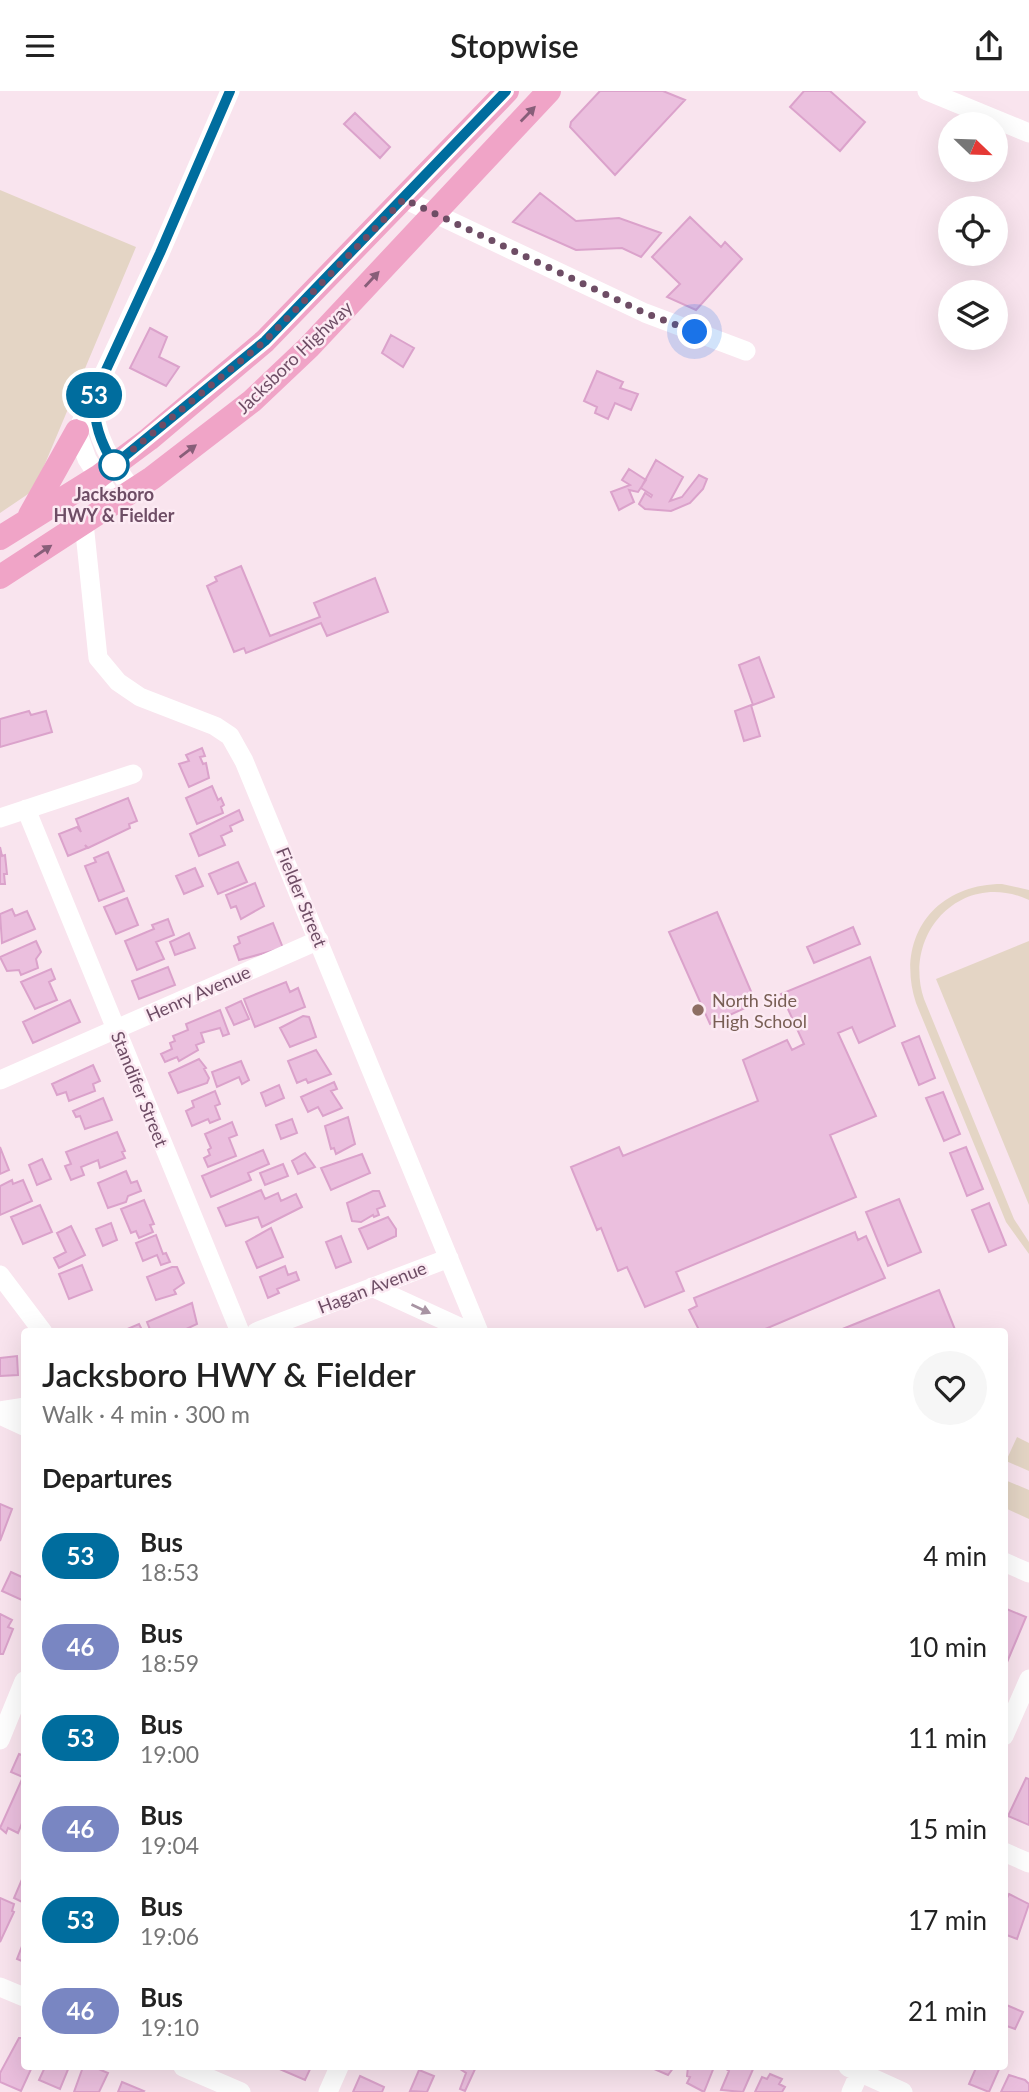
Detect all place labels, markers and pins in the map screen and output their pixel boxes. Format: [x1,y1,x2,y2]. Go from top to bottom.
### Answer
marker: Jacksboro HWY & Fielder [99,450,129,480]
place label: Jacksboro HWY & Fielder [54,483,175,526]
place label: North Side High School [712,989,807,1032]
marker: North Side High School [690,1002,706,1018]

